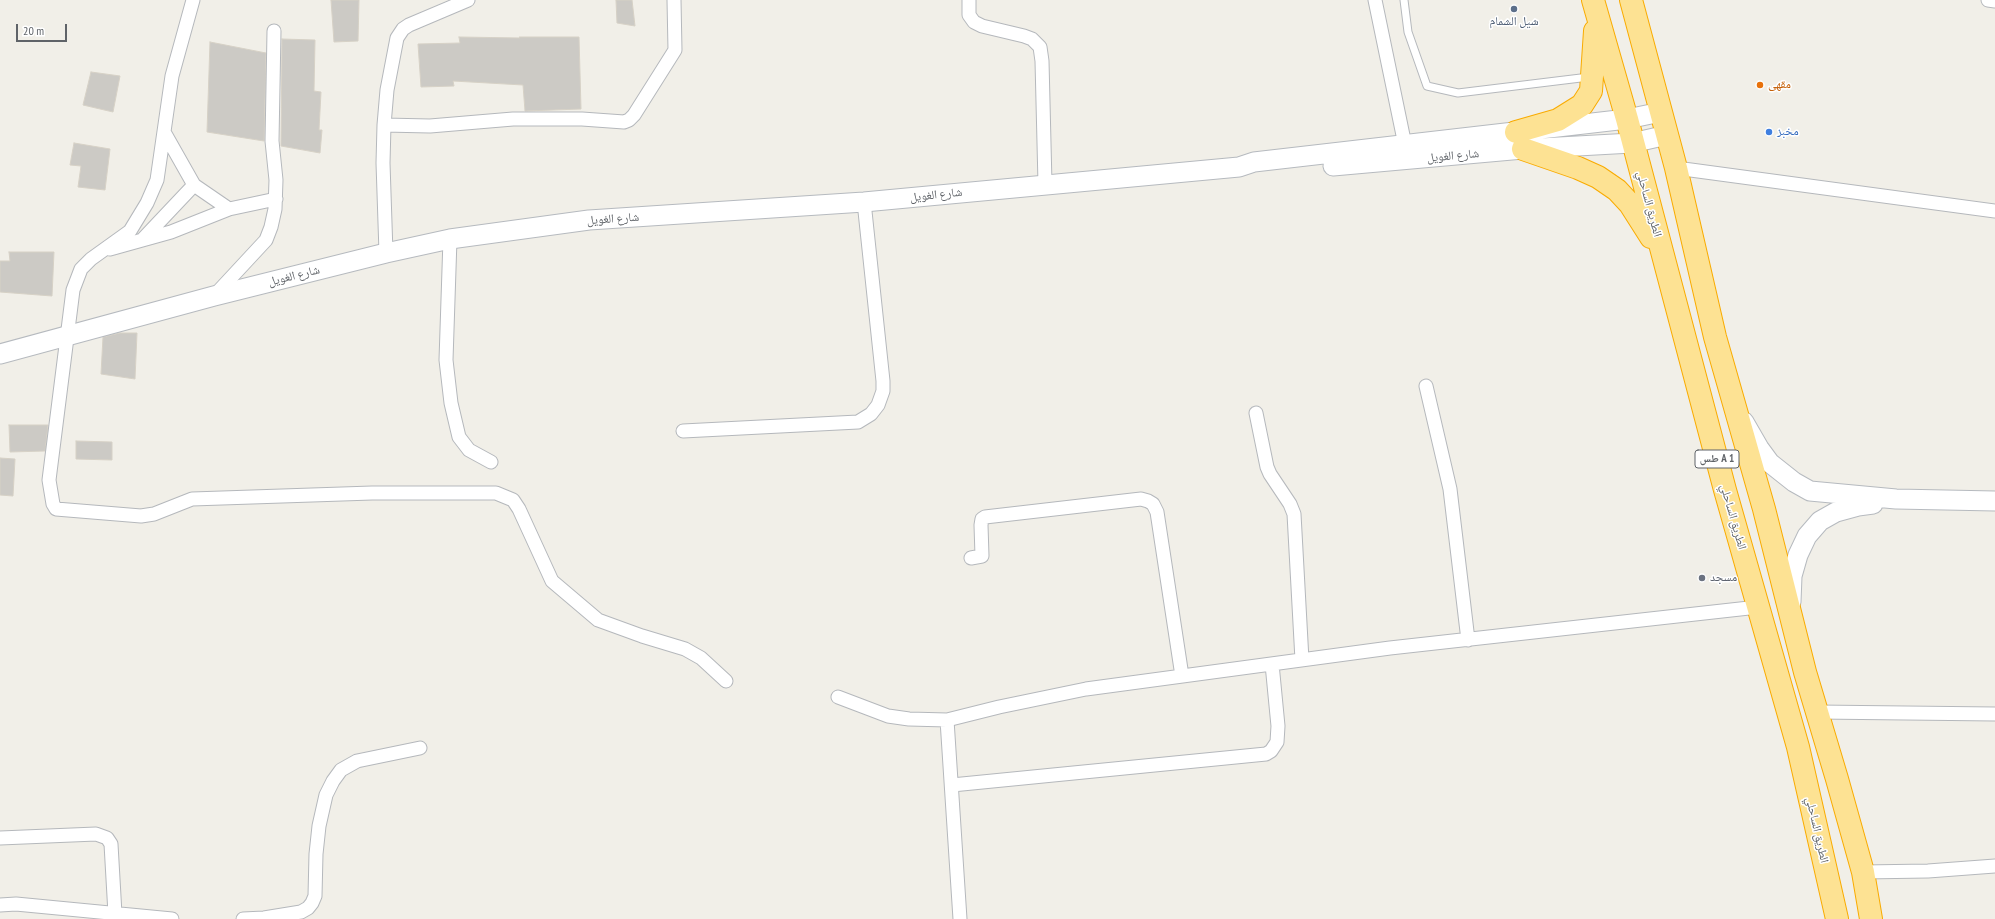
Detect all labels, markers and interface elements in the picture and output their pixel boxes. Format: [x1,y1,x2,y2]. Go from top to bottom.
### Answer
marker: شيل الشمام [1509,4,1519,14]
place label: شيل الشمام [1489,15,1539,29]
scale bar [18,16,69,42]
text: 20 m [23,23,44,38]
place label: مقهى [1768,78,1791,92]
marker: مقهى [1755,80,1765,90]
place label: مخبز [1777,125,1799,139]
marker: مخبز [1764,127,1774,137]
street label: شارع الغويل [1426,147,1480,165]
street label: الطريق الساحلي [1633,170,1665,238]
street label: شارع الغويل [909,185,963,205]
street label: شارع الغويل [586,210,640,228]
street label: شارع الغويل [267,263,321,289]
road number: طس A 1 [1695,450,1739,468]
street label: الطريق الساحلي [1717,483,1749,551]
place label: مسجد [1710,571,1737,585]
marker: مسجد [1697,573,1707,583]
street label: الطريق الساحلي [1802,796,1832,864]

